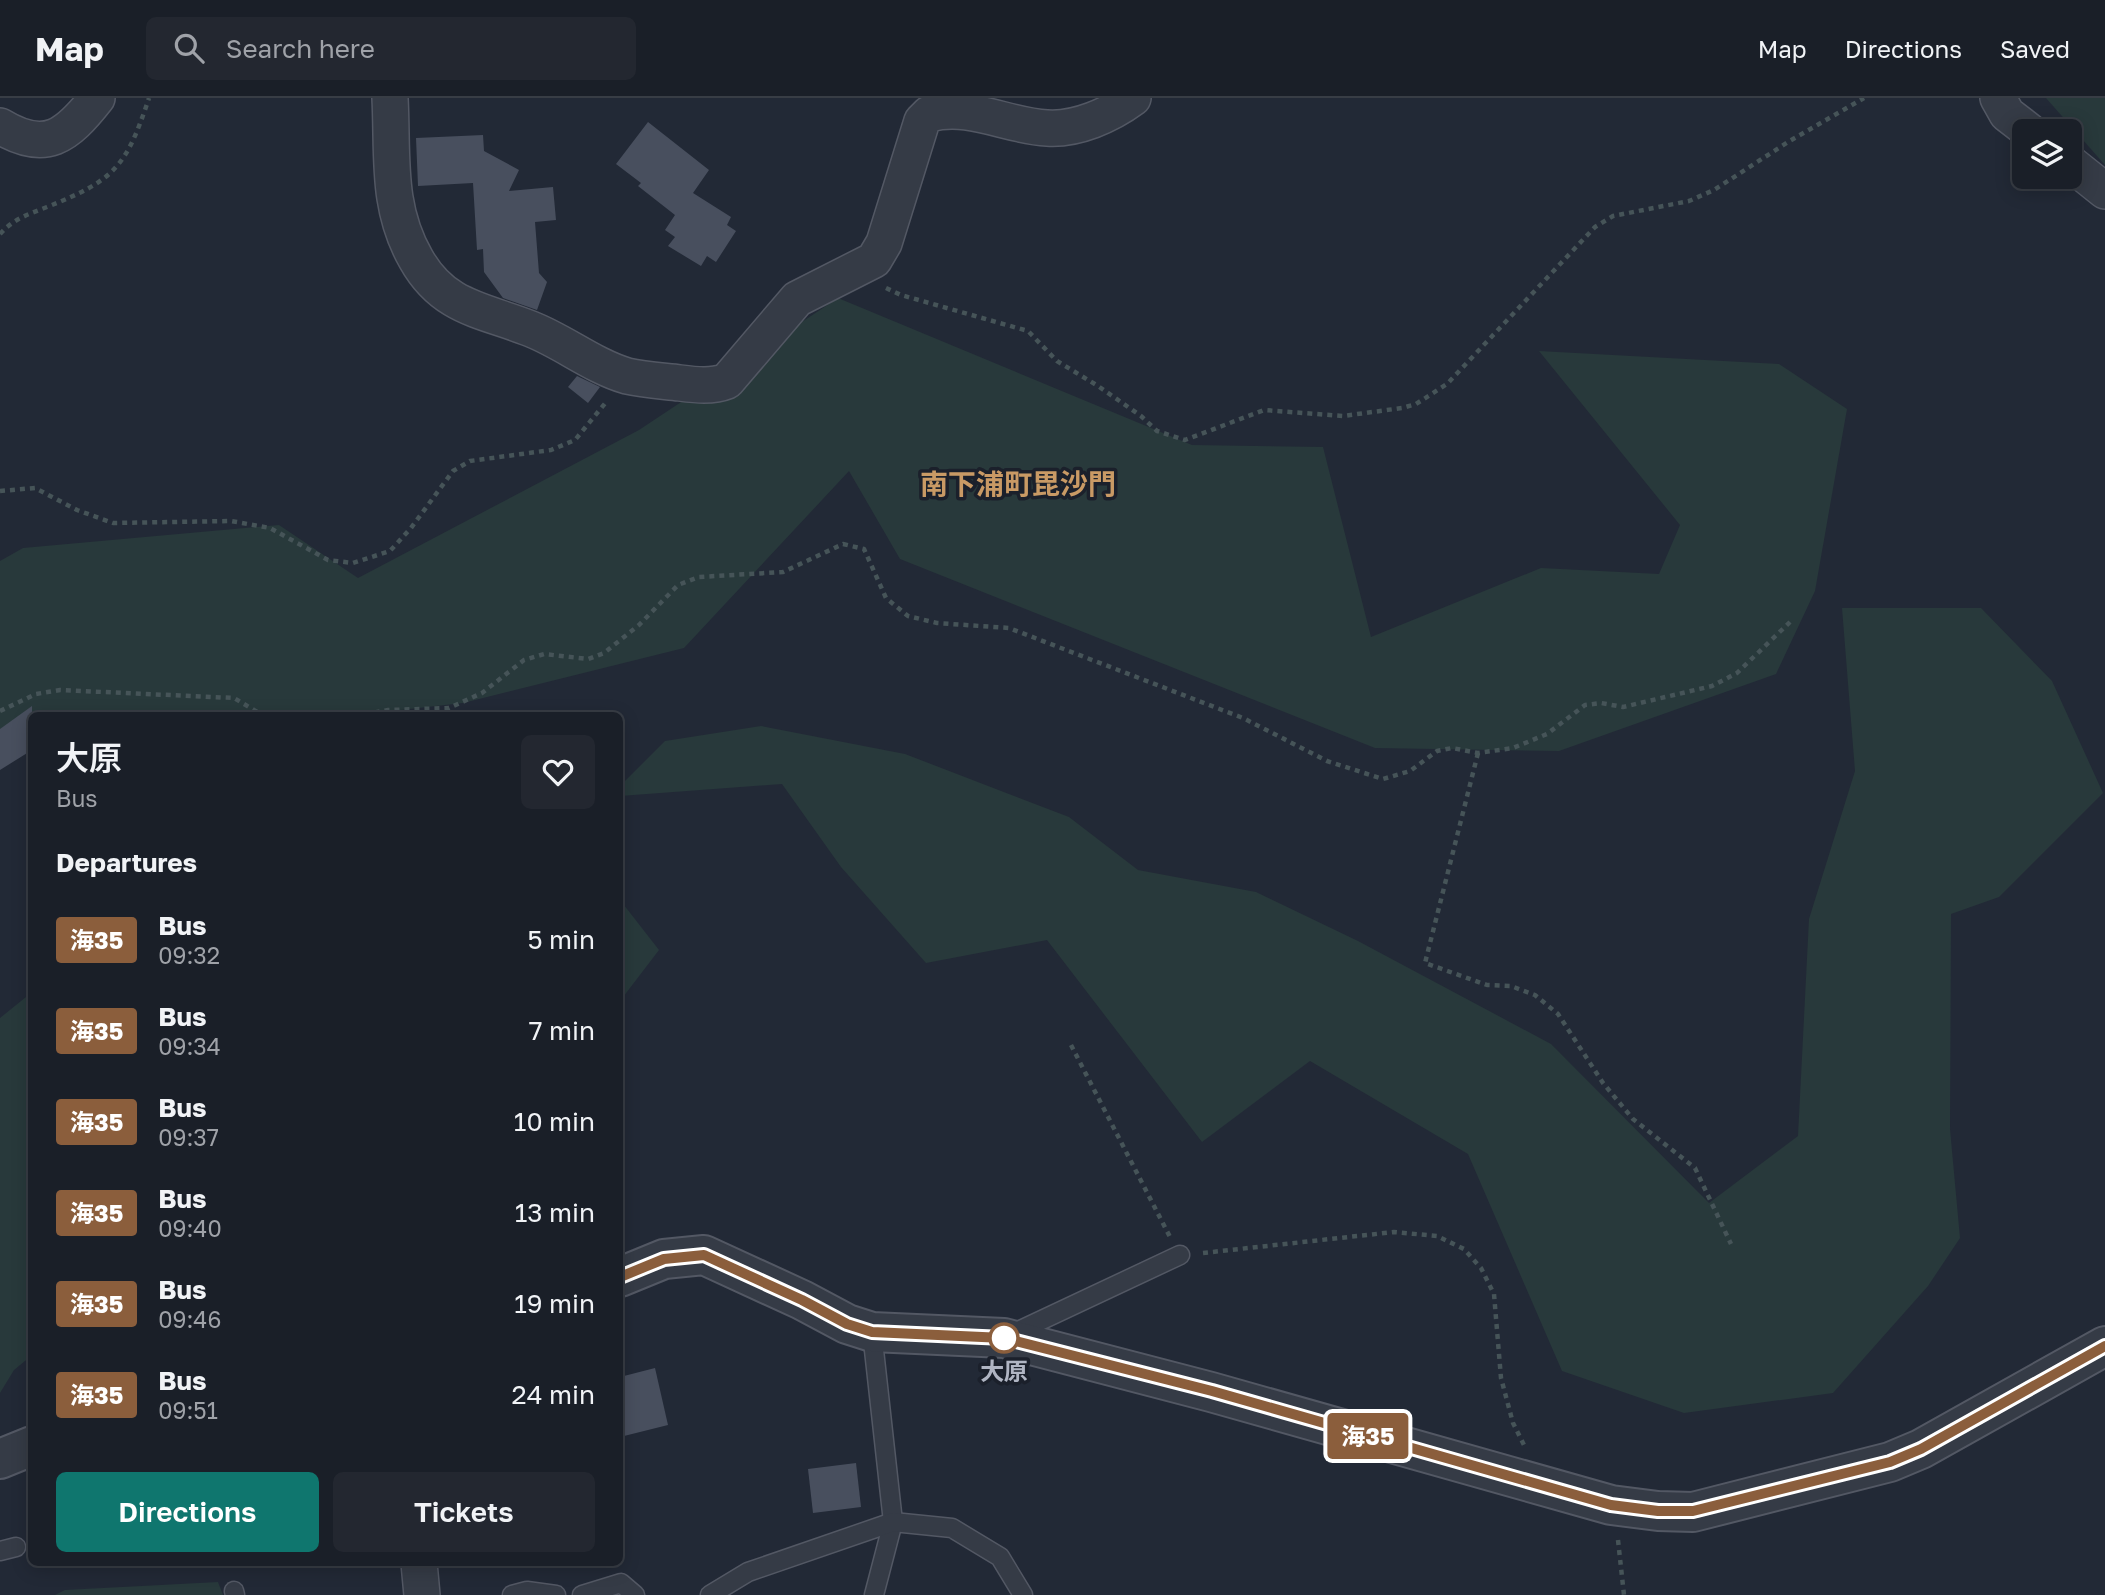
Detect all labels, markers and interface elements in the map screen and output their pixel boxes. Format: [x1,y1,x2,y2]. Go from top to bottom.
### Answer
search box [146,17,636,80]
text: Map [35,29,104,68]
icon: search [170,29,208,67]
text: Search here [226,33,375,64]
text: Map [1758,34,1807,63]
text: Directions [1845,34,1962,63]
text: Saved [2000,34,2070,63]
map controls [2012,119,2082,189]
button: layers [2012,119,2082,189]
district label: 南下浦町毘沙門 [920,467,1116,500]
button: heart [521,735,595,809]
text: 大原 [56,738,122,777]
text: Bus [56,784,98,812]
text: Departures [56,847,197,878]
text: Bus [158,910,207,941]
text: 5 min [527,924,595,955]
text: 海35 [70,925,123,954]
text: 09:32 [158,941,220,969]
text: Bus [158,1001,207,1032]
text: 7 min [529,1015,595,1046]
text: 海35 [70,1016,123,1045]
text: 09:34 [158,1032,221,1060]
text: Bus [158,1092,207,1123]
text: 10 min [514,1106,595,1137]
text: 海35 [70,1107,123,1136]
text: 09:37 [158,1123,219,1151]
text: Bus [158,1183,207,1214]
text: 13 min [515,1197,595,1228]
text: 海35 [70,1198,123,1227]
text: 09:40 [158,1214,222,1242]
text: Bus [158,1274,207,1305]
text: 19 min [514,1288,595,1319]
text: 海35 [70,1289,123,1318]
text: 09:46 [158,1305,221,1333]
marker: 大原 [989,1323,1019,1353]
place label: 大原 [980,1356,1028,1385]
text: Bus [158,1365,207,1396]
text: 24 min [512,1379,595,1410]
text: 海35 [70,1380,123,1409]
text: 09:51 [158,1396,218,1424]
line badge: 海35 [1328,1413,1408,1459]
text: 海35 [1341,1421,1395,1450]
button: Directions [56,1472,319,1552]
button: Tickets [333,1472,595,1552]

